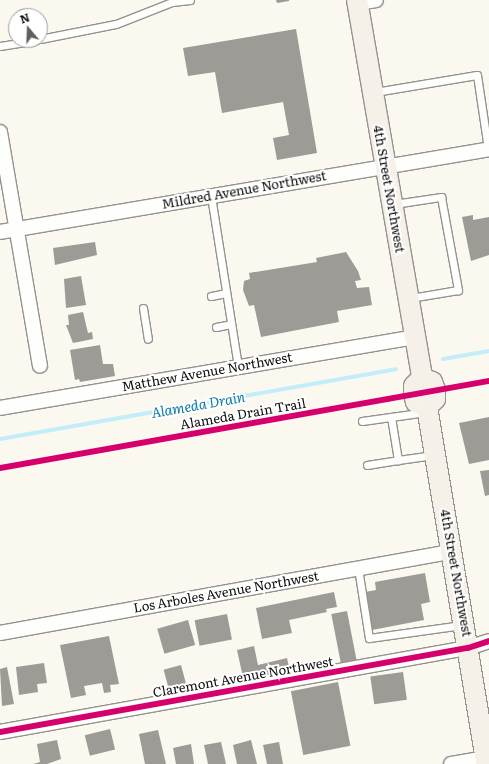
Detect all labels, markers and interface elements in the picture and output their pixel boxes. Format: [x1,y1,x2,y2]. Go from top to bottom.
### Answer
north arrow [8,8,48,48]
text: N [17,9,31,27]
street label: 4th Street Northwest [370,124,408,254]
street label: Mildred Avenue Northwest [161,168,327,212]
street label: Matthew Avenue Northwest [121,349,293,395]
water label: Alameda Drain [150,387,246,421]
street label: Alameda Drain Trail [179,395,307,433]
street label: 4th Street Northwest [437,508,475,638]
street label: Los Arboles Avenue Northwest [132,568,320,616]
street label: Claremont Avenue Northwest [152,653,334,701]

